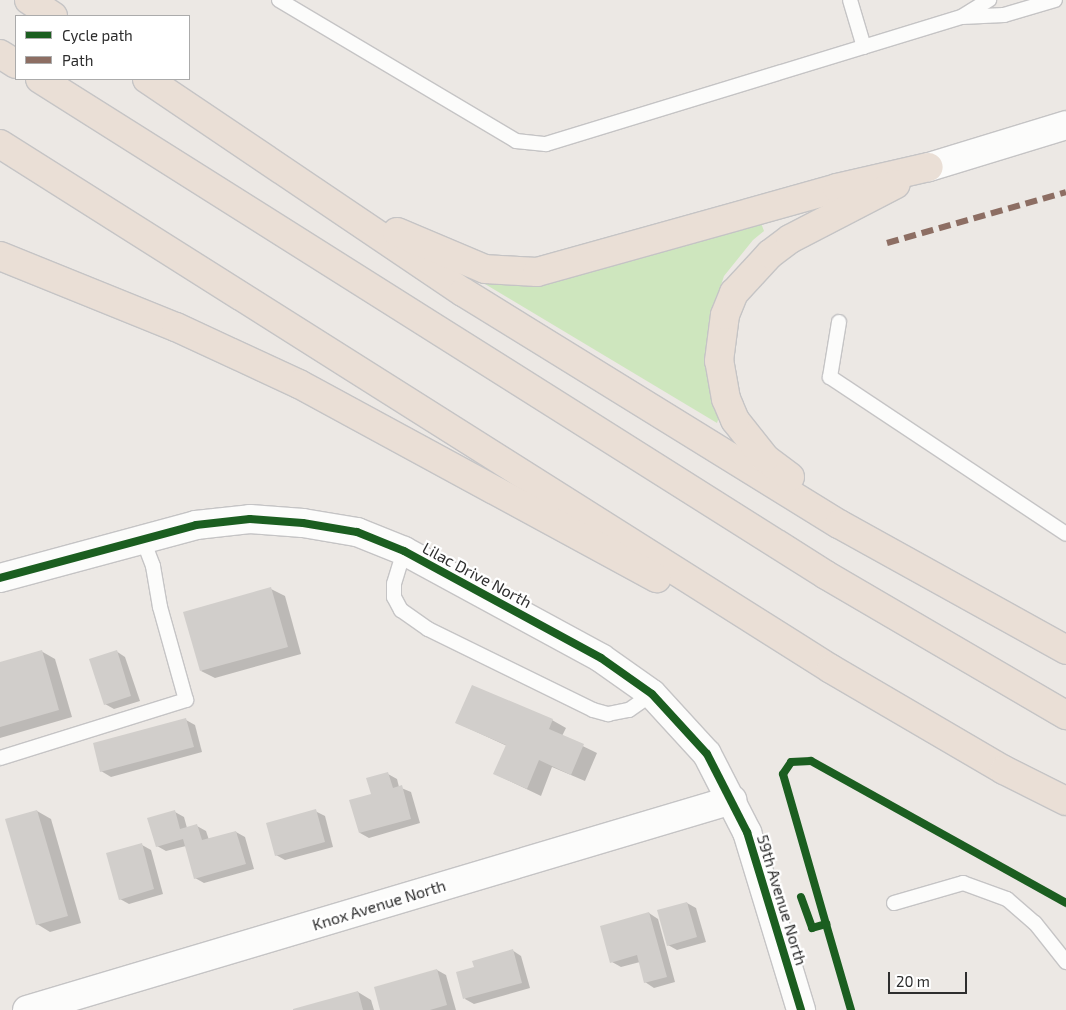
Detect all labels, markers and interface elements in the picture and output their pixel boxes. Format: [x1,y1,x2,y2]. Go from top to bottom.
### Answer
legend [15,15,190,80]
text: Cycle path [62,26,133,44]
text: Path [62,51,93,69]
street label: Lilac Drive North [419,538,535,612]
street label: 59th Avenue North [753,832,811,968]
street label: Knox Avenue North [310,875,448,935]
scale bar [891,962,970,994]
text: 20 m [896,972,930,990]

